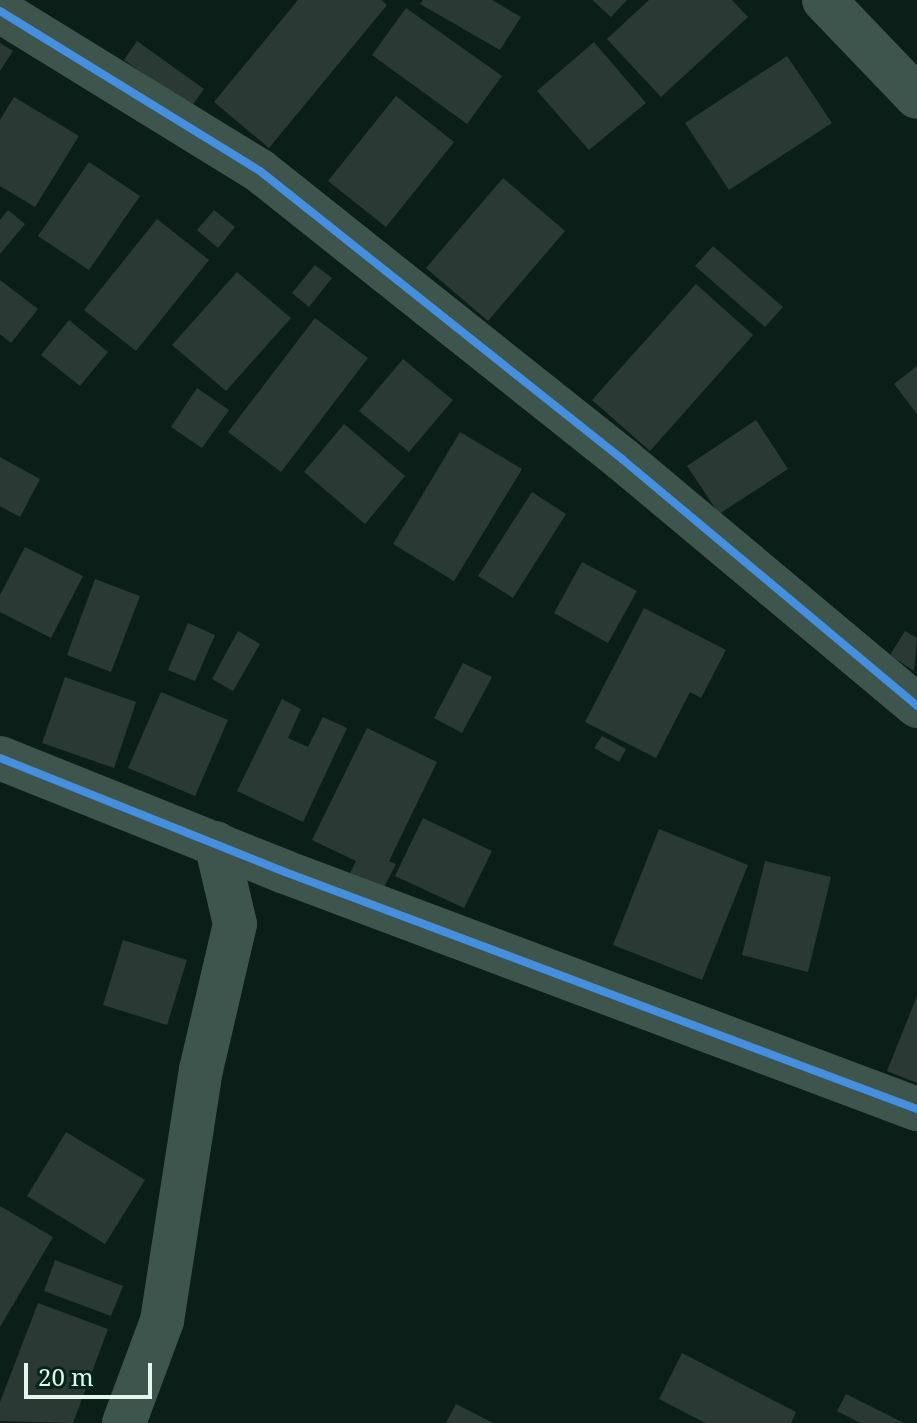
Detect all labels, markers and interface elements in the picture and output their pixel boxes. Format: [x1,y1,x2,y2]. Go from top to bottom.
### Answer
scale bar [28,1347,156,1397]
text: 20 m [38,1360,94,1393]

